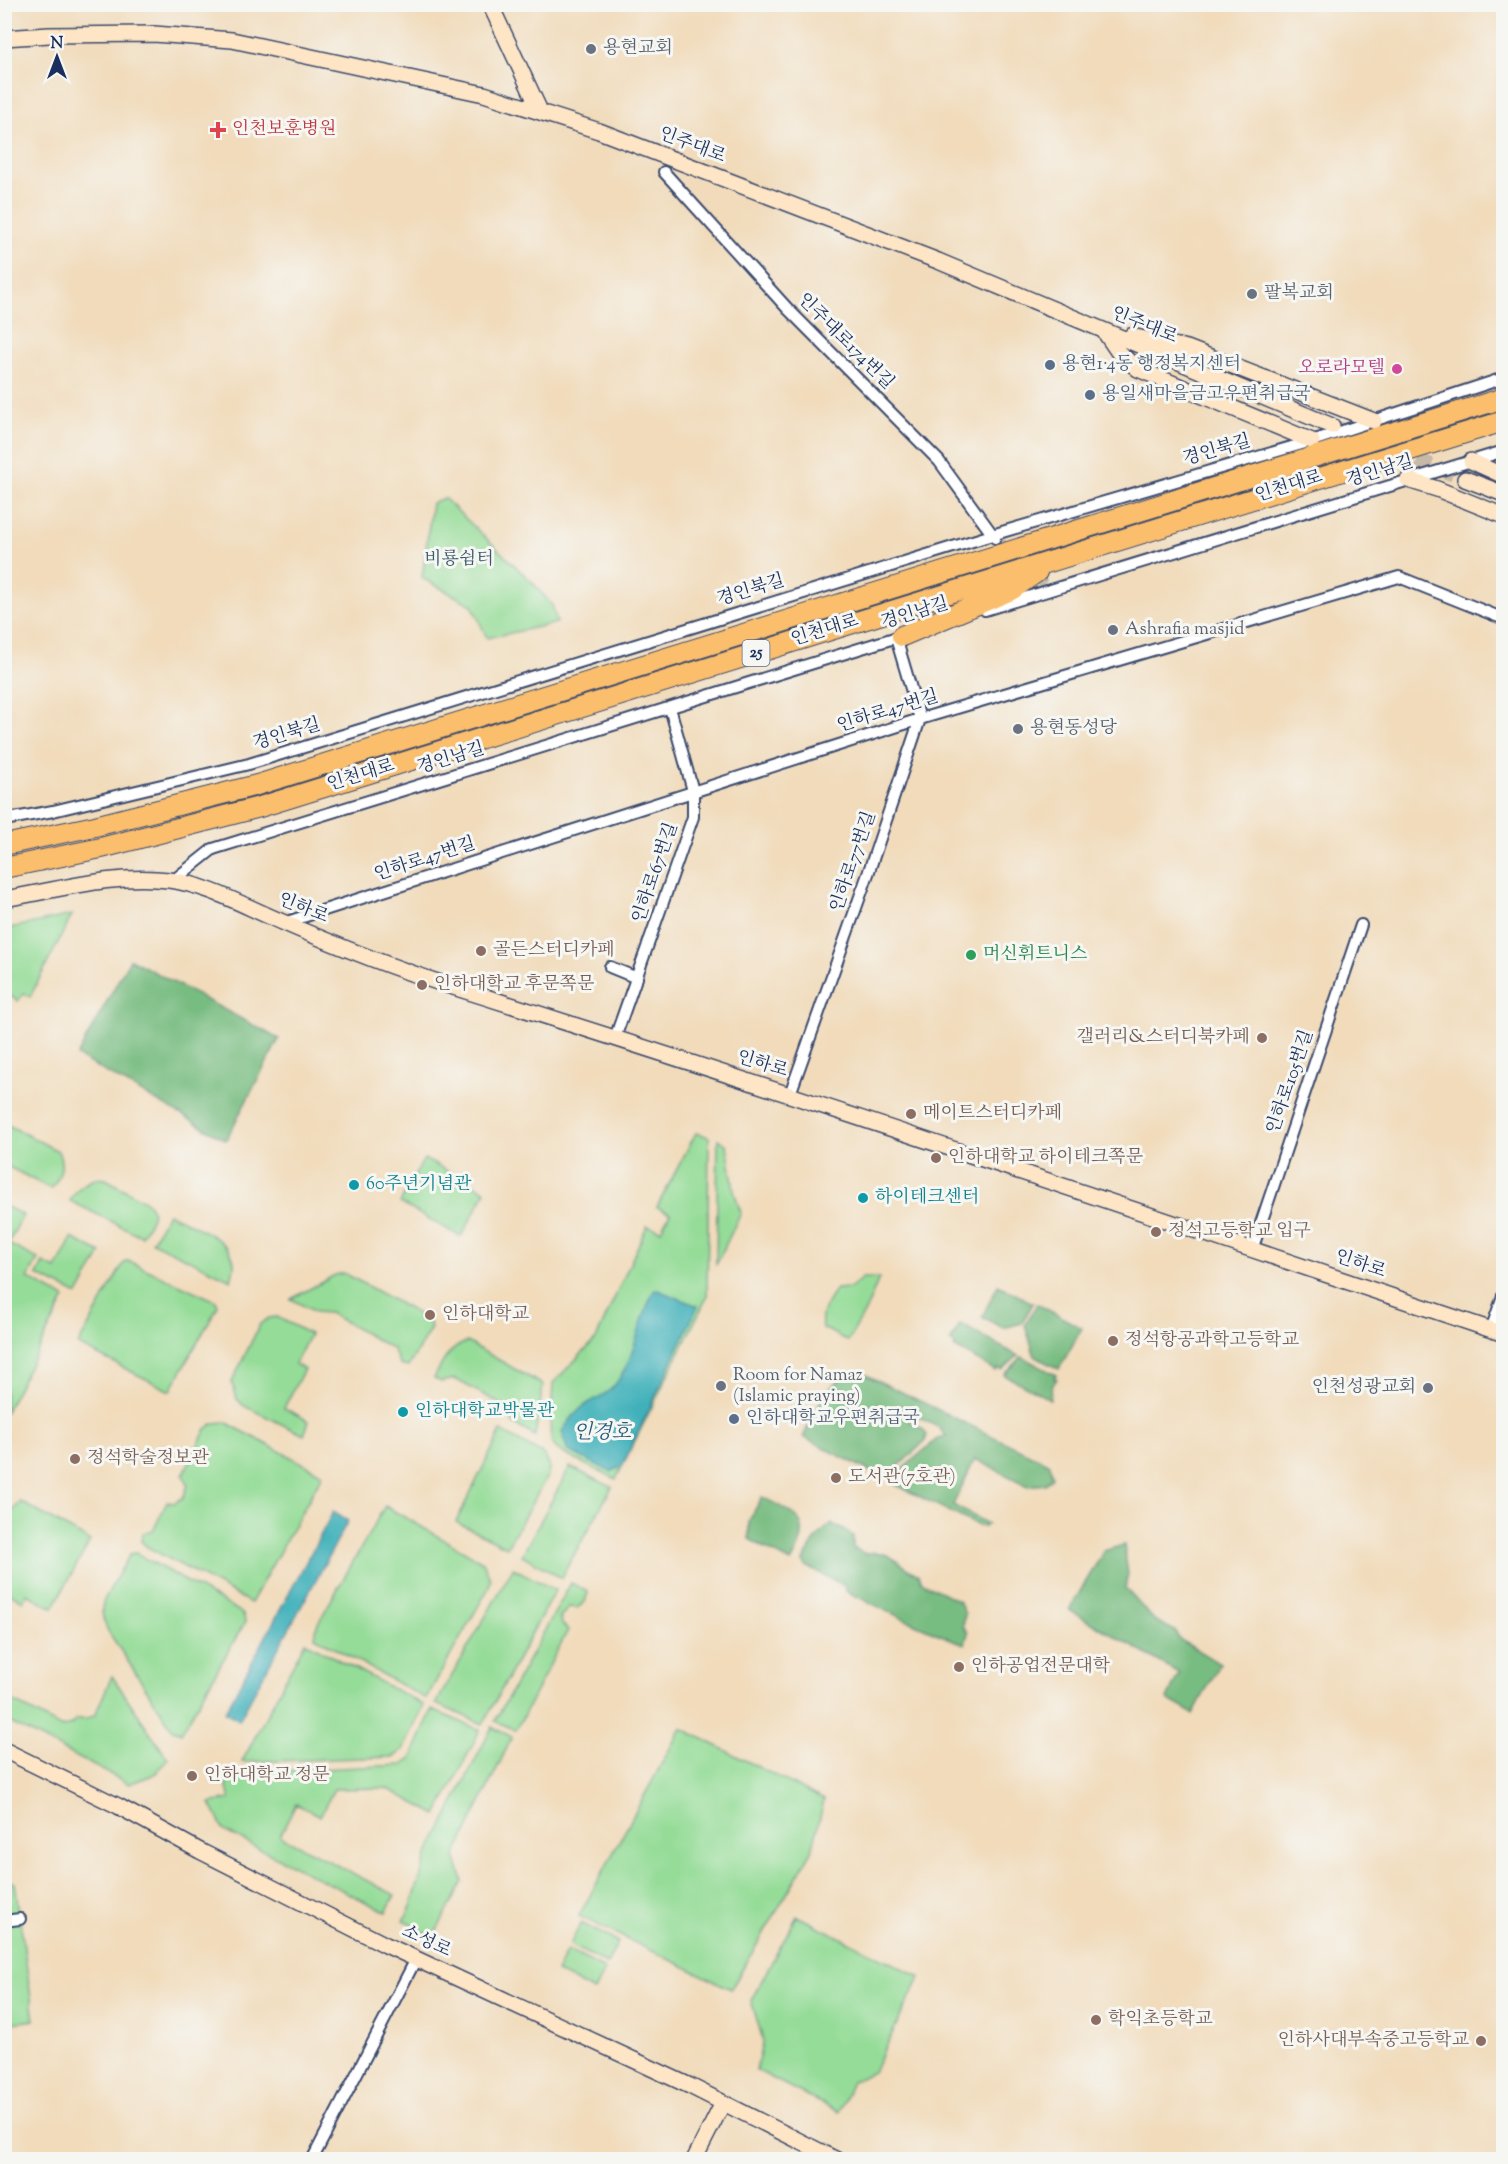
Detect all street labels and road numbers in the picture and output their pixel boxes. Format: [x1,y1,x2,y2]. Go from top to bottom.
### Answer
street label: 인주대로 [655,121,729,171]
street label: 인주대로174번길 [791,288,899,396]
street label: 인주대로 [1107,301,1181,351]
street label: 경인북길 [1180,429,1254,473]
street label: 경인남길 [1343,449,1417,495]
street label: 인천대로 [1252,464,1326,510]
street label: 경인북길 [714,568,788,614]
street label: 경인남길 [878,591,952,637]
street label: 인천대로 [788,608,862,654]
road number: 25 [742,640,770,666]
street label: 인하로47번길 [834,684,942,740]
street label: 경인북길 [250,712,324,758]
street label: 경인남길 [414,736,488,782]
street label: 인천대로 [324,753,398,799]
street label: 인하로77번길 [825,808,883,916]
street label: 인하로67번길 [627,819,685,927]
street label: 인하로47번길 [371,831,479,889]
street label: 인하로 [274,887,332,931]
street label: 인하로105번길 [1261,1026,1321,1138]
street label: 인하로 [733,1045,791,1085]
street label: 인하로 [1331,1244,1389,1286]
street label: 소성로 [397,1919,455,1965]

